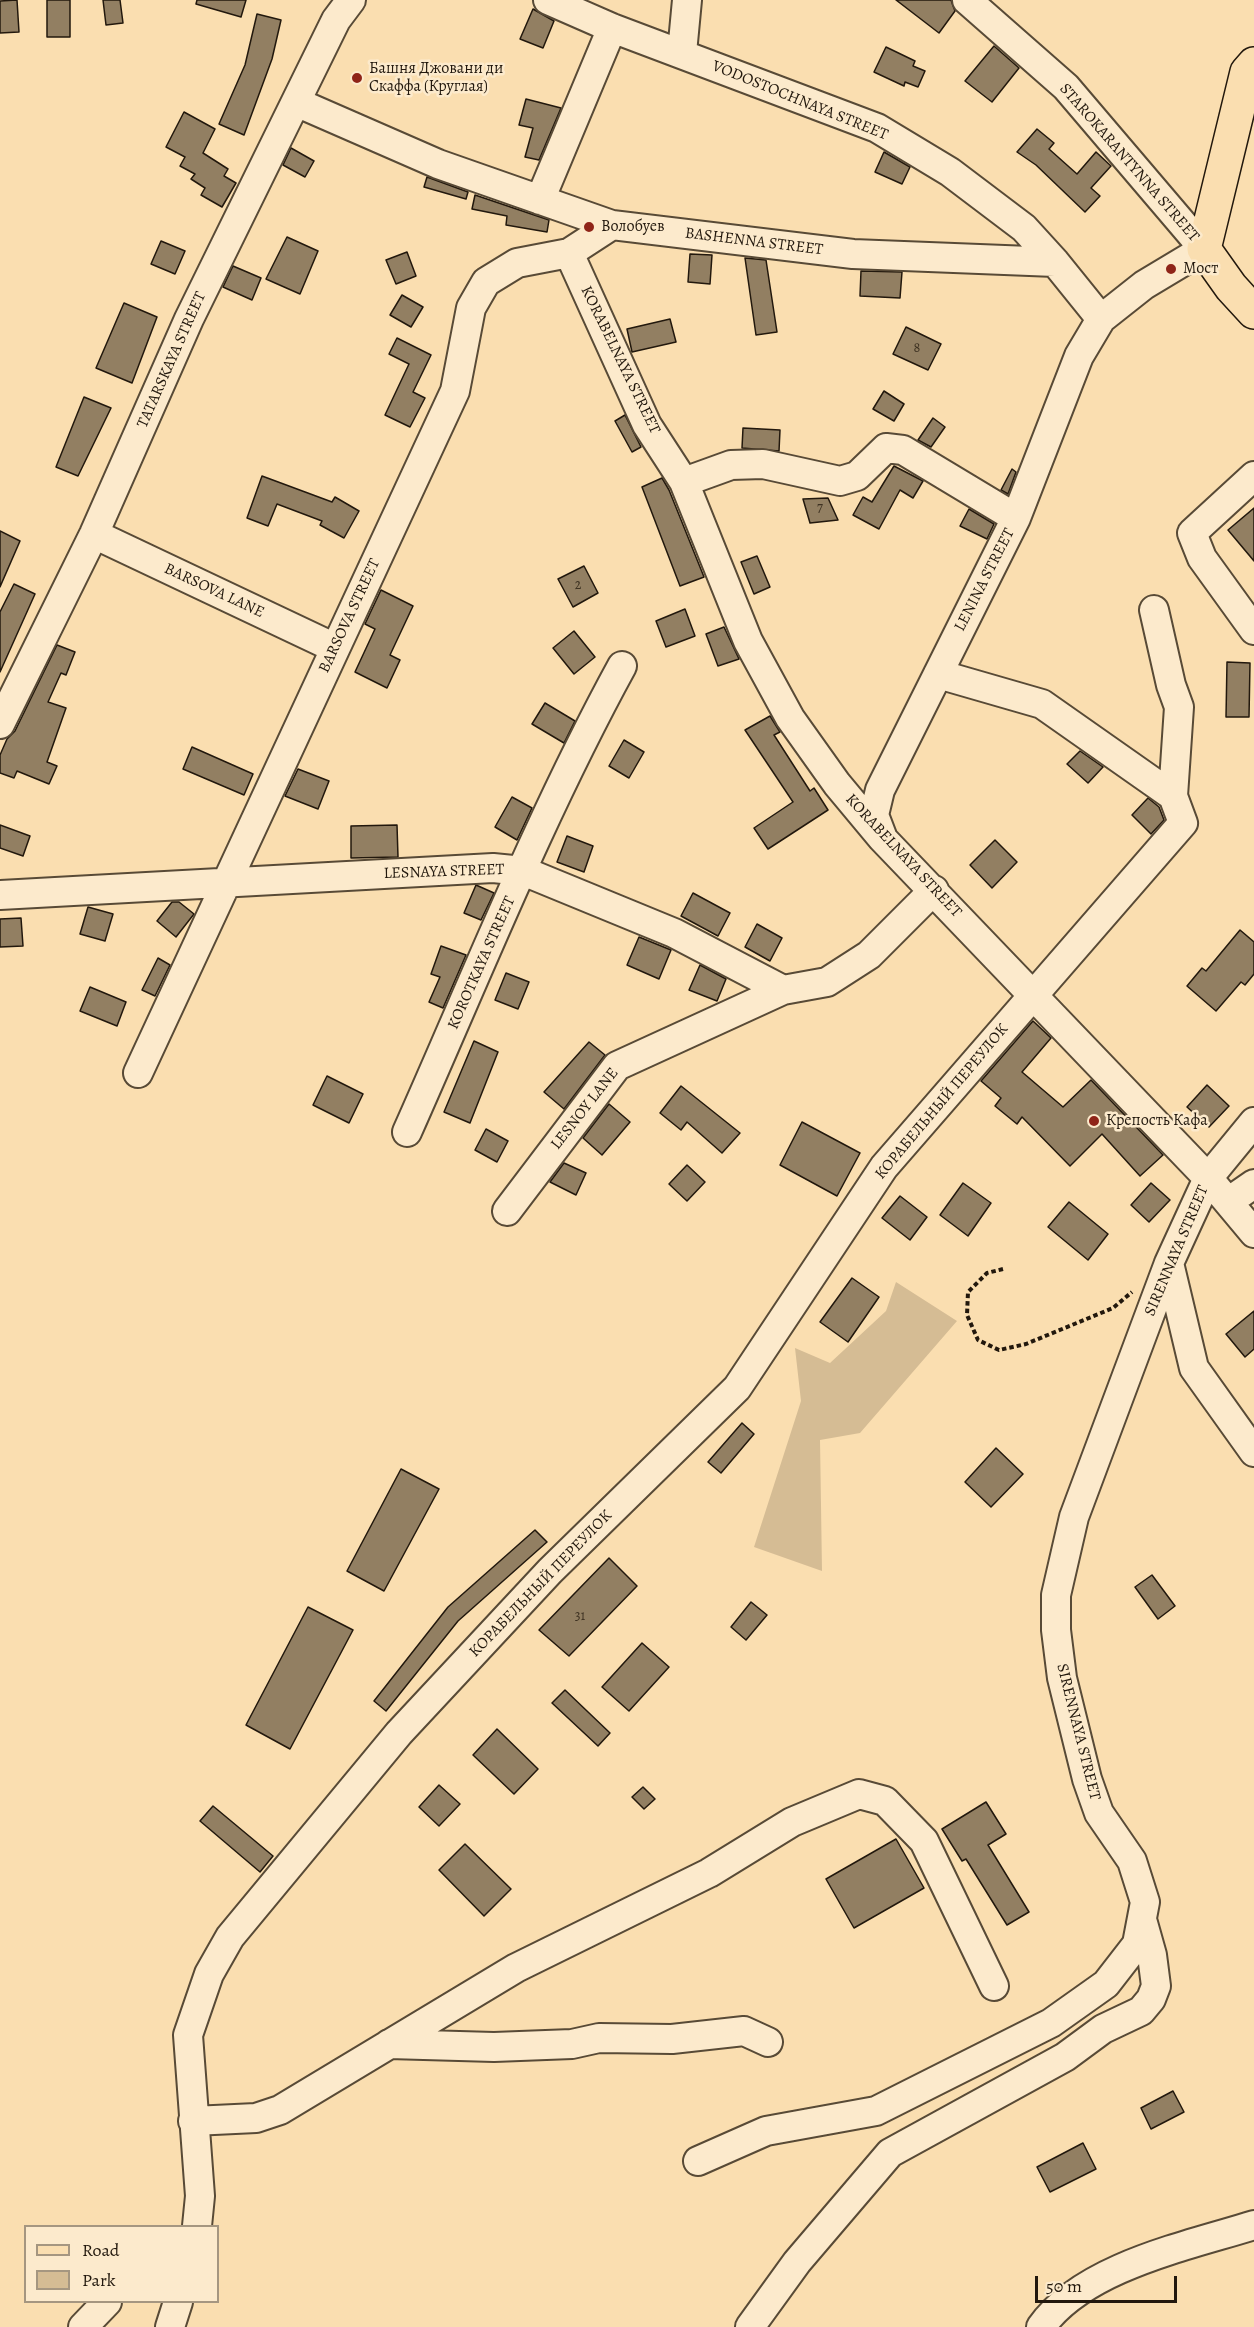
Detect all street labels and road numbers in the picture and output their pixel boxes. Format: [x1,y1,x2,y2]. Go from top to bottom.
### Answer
street label: VODOSTOCHNAYA STREET [709,57,891,145]
street label: STAROKARANTYNNA STREET [1055,80,1203,246]
street label: BASHENNA STREET [684,224,824,260]
street label: KORABELNAYA STREET [576,283,664,437]
street label: TATARSKAYA STREET [133,289,211,431]
street label: LENINA STREET [951,525,1019,635]
street label: BARSOVA STREET [315,556,385,676]
street label: BARSOVA LANE [161,559,267,623]
street label: KORABELNAYA STREET [841,790,965,922]
street label: LESNAYA STREET [383,860,505,884]
street label: KOROTKAYA STREET [444,893,520,1033]
street label: КОРАБЕЛЬНЫЙ ПЕРЕУЛОК [871,1020,1013,1184]
street label: LESNOY LANE [547,1064,623,1154]
street label: SIRENNAYA STREET [1141,1183,1213,1319]
street label: КОРАБЕЛЬНЫЙ ПЕРЕУЛОК [466,1506,616,1662]
street label: SIRENNAYA STREET [1052,1662,1104,1802]

